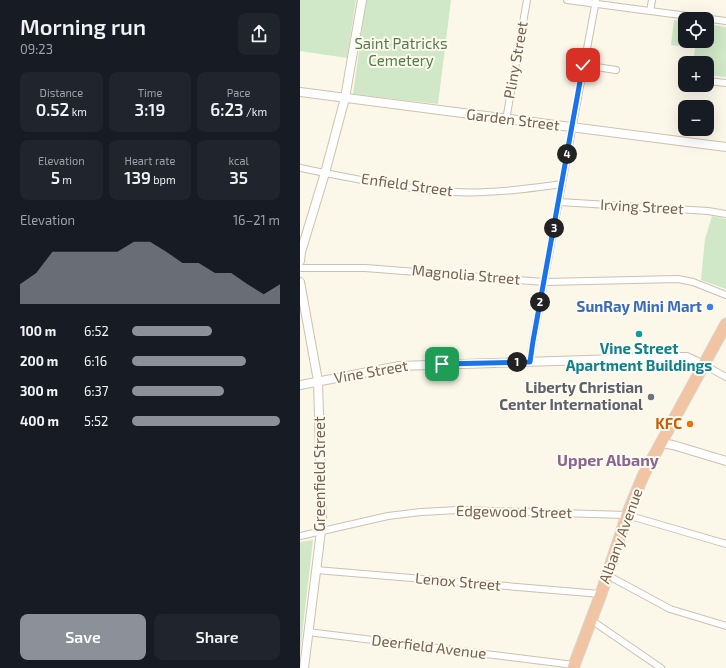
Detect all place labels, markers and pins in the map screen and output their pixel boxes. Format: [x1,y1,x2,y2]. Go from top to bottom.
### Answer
pin [566,48,600,82]
pin: 4 [557,144,577,164]
pin: 3 [544,218,564,238]
pin: 2 [530,292,550,312]
place label: SunRay Mini Mart [577,297,702,316]
marker: SunRay Mini Mart [705,302,715,312]
marker: Vine Street Apartment Buildings [634,329,644,339]
place label: Vine Street Apartment Buildings [566,339,712,374]
pin [425,347,459,381]
pin: 1 [507,352,527,372]
place label: Liberty Christian Center International [499,378,643,413]
marker: Liberty Christian Center International [646,392,656,402]
place label: KFC [655,414,682,432]
marker: KFC [685,419,695,429]

